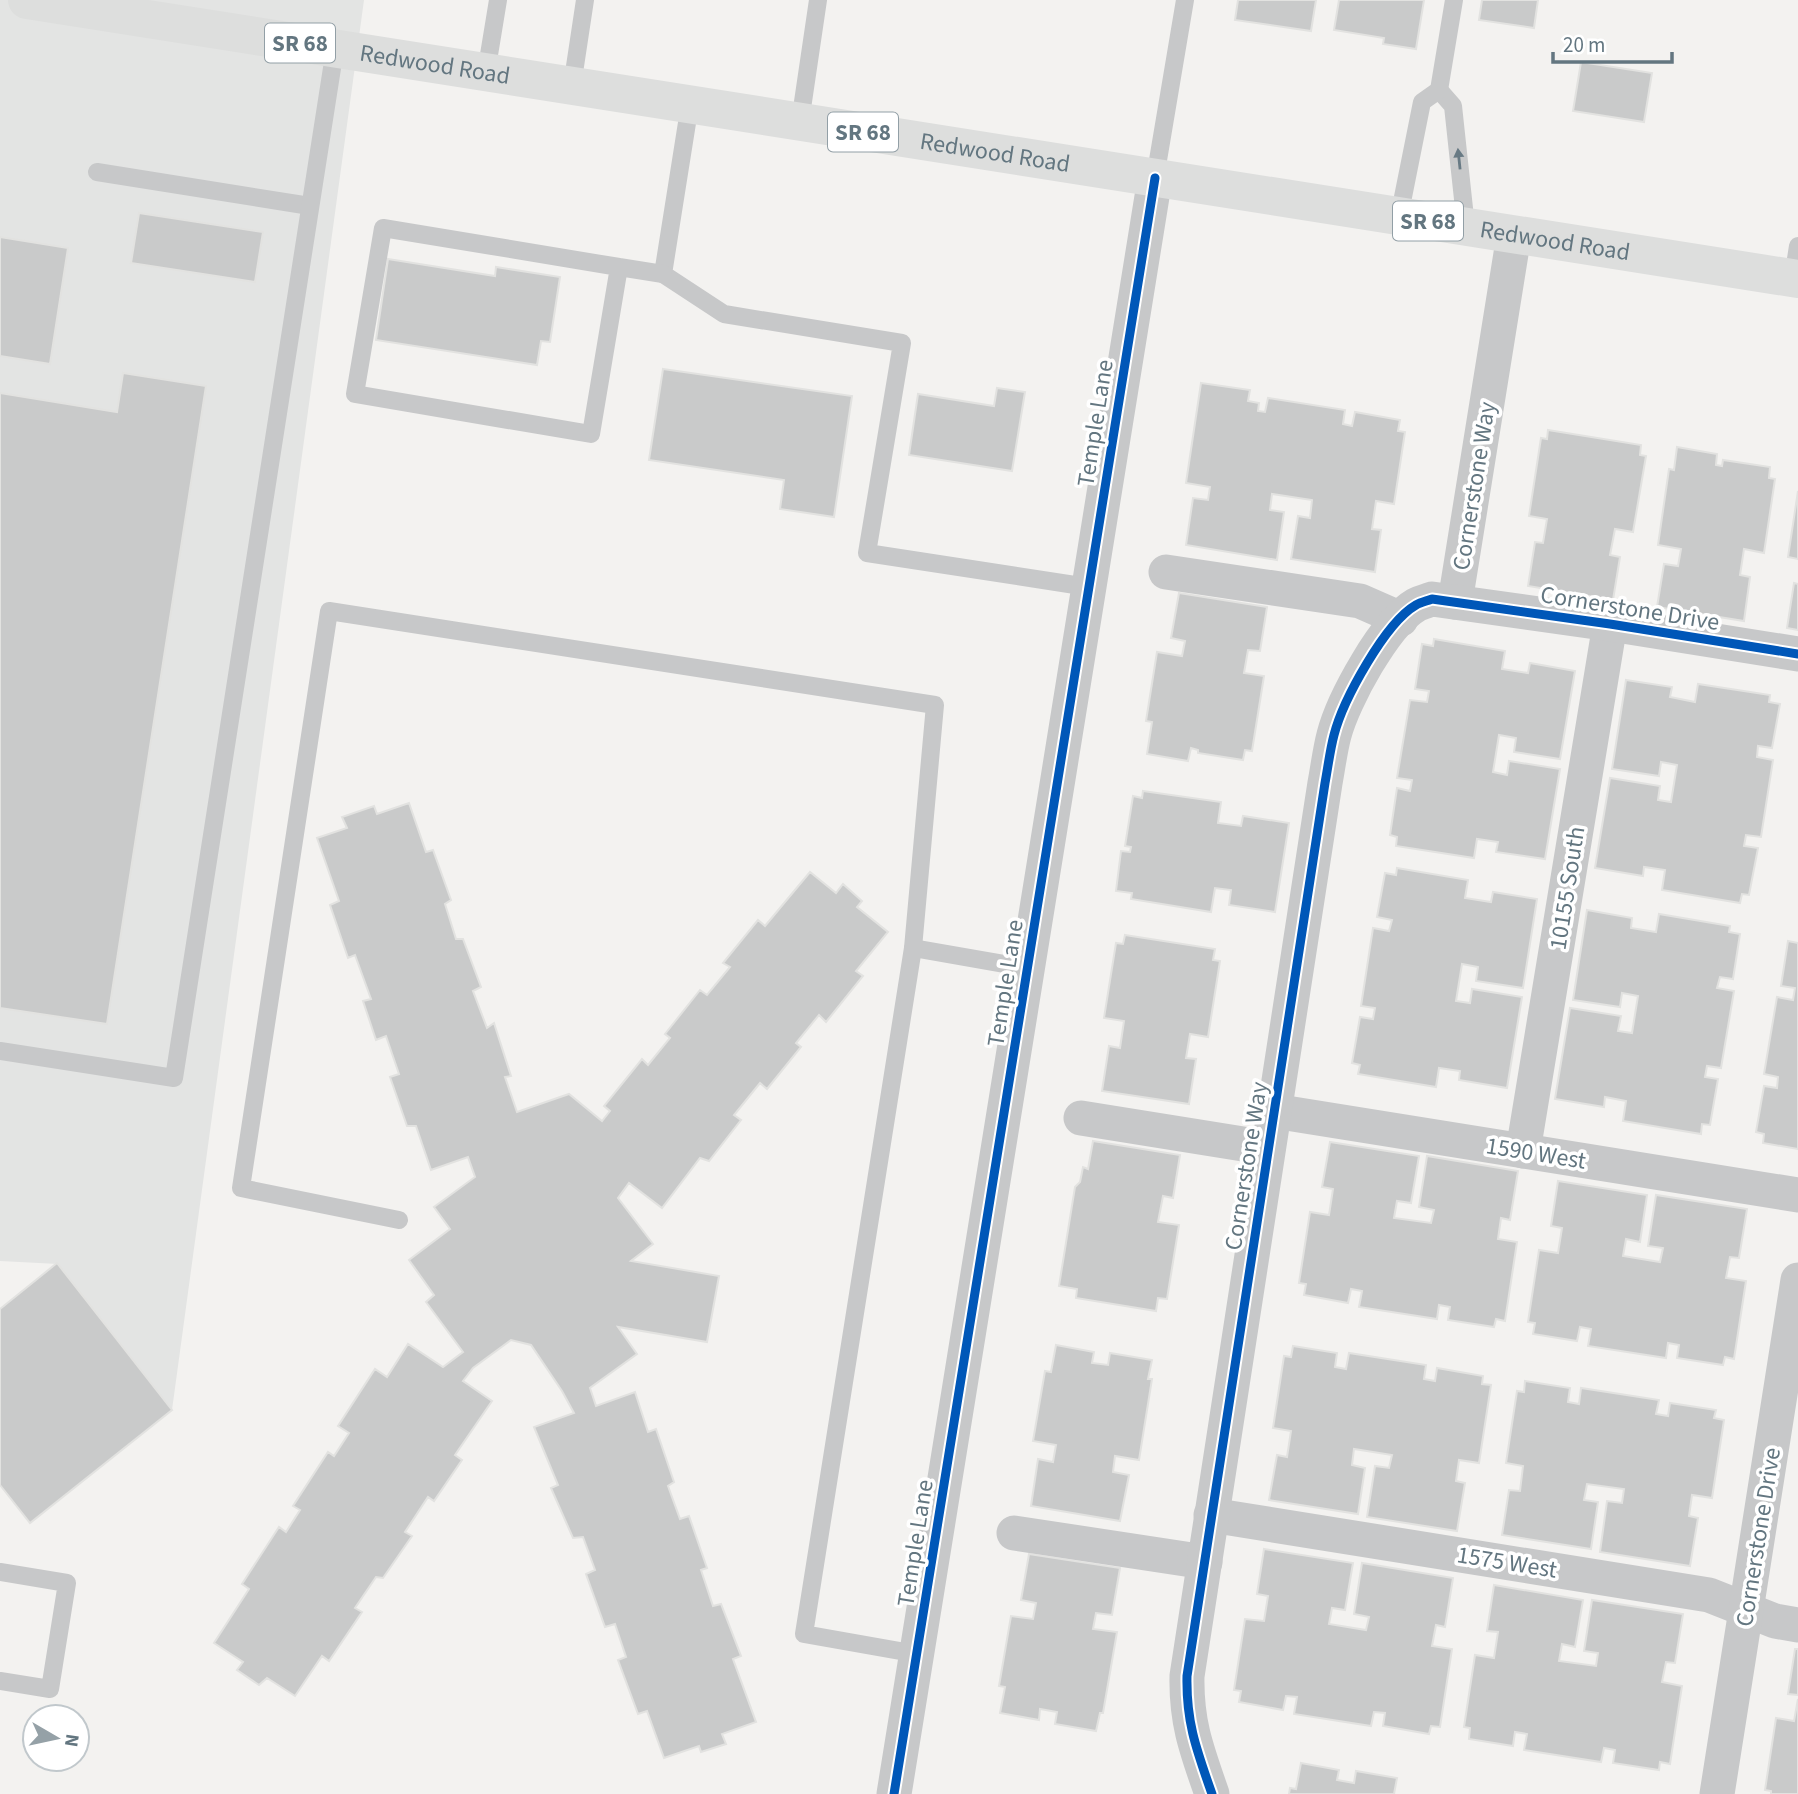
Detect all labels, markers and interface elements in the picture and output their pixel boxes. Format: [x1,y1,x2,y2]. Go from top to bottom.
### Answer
scale bar [1553,21,1672,65]
road number: SR 68 [265,24,335,62]
text: 20 m [1563,30,1605,60]
street label: Redwood Road [357,36,512,94]
road number: SR 68 [828,113,898,152]
street label: Redwood Road [917,124,1073,182]
one-way arrow [1453,148,1464,170]
road number: SR 68 [1393,202,1463,241]
street label: Redwood Road [1478,212,1633,270]
street label: Temple Lane [1068,357,1123,489]
street label: Cornerstone Way [1444,399,1505,573]
street label: Cornerstone Drive [1538,577,1722,640]
street label: 10155 South [1540,824,1595,952]
street label: Temple Lane [978,917,1033,1049]
street label: Cornerstone Way [1216,1079,1277,1253]
street label: 1590 West [1483,1128,1589,1179]
street label: Cornerstone Drive [1727,1445,1790,1629]
street label: Temple Lane [888,1477,943,1609]
street label: 1575 West [1454,1537,1560,1588]
north arrow [21,1703,91,1773]
text: N [57,1732,86,1749]

